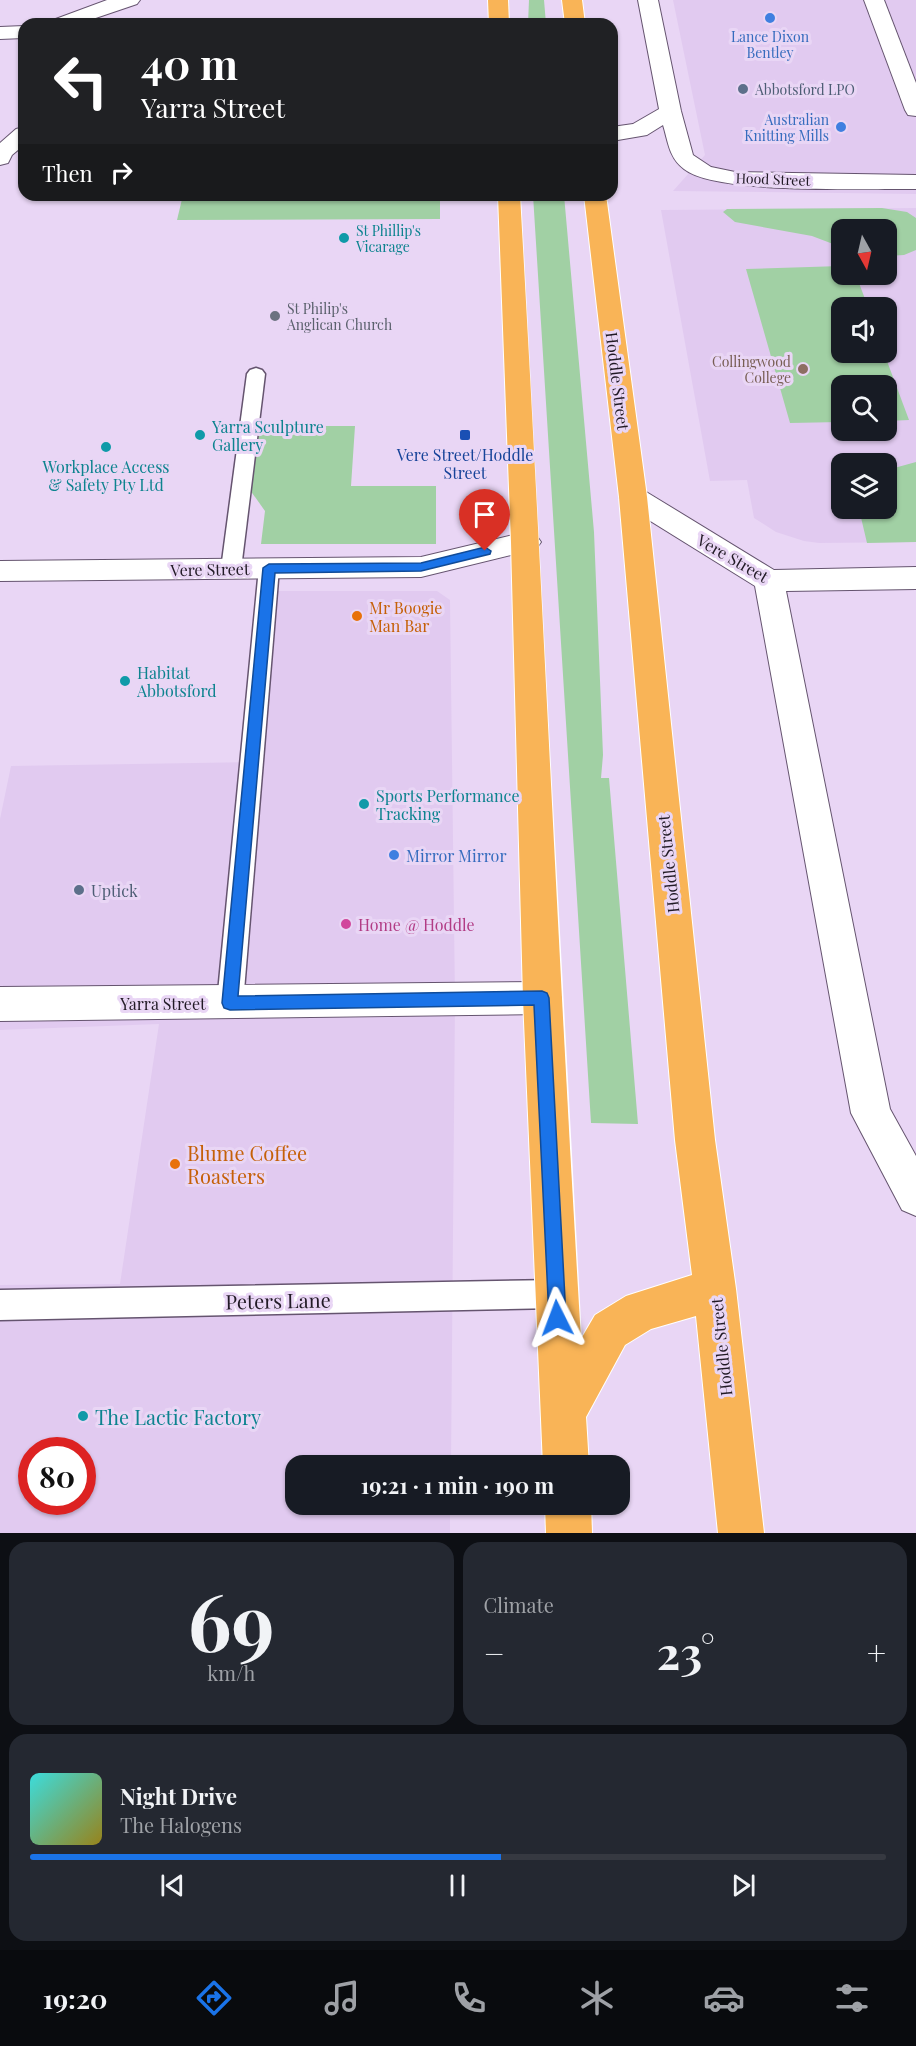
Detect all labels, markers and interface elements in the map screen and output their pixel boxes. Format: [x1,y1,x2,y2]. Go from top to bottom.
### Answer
marker: Lance Dixon Bentley [763,11,777,25]
place label: Lance Dixon Bentley [731,27,810,62]
text: 40 m [141,35,238,91]
icon: left [42,42,120,120]
place label: Abbotsford LPO [754,80,855,99]
marker: Abbotsford LPO [736,82,750,96]
text: Yarra Street [141,89,285,125]
place label: Australian Knitting Mills [744,110,830,145]
marker: Australian Knitting Mills [834,120,848,134]
icon: right [105,156,138,189]
text: Then [42,158,93,188]
street label: Hood Street [735,168,812,190]
north arrow [831,219,897,285]
map controls [831,219,897,519]
place label: St Phillip's Vicarage [355,221,421,256]
marker: St Phillip's Vicarage [337,231,351,245]
button: sound [831,297,897,363]
place label: St Philip's Anglican Church [286,299,393,334]
marker: St Philip's Anglican Church [268,309,282,323]
street label: Hoddle Street [602,331,634,432]
place label: Collingwood College [712,352,791,387]
marker: Collingwood College [796,362,810,376]
button: search [831,375,897,441]
place label: Yarra Sculpture Gallery [211,416,324,455]
marker: Yarra Sculpture Gallery [193,428,207,442]
marker: Vere Street/Hoddle Street [458,428,472,442]
marker: Workplace Access & Safety Pty Ltd [99,440,113,454]
place label: Vere Street/Hoddle Street [396,444,533,483]
button: layers [831,453,897,519]
place label: Workplace Access & Safety Pty Ltd [42,456,169,495]
pin [459,489,510,551]
icon: arrive [468,498,501,531]
street label: Vere Street [693,529,773,587]
street label: Vere Street [169,558,250,580]
place label: Mr Boogie Man Bar [369,597,442,636]
marker: Mr Boogie Man Bar [350,609,364,623]
place label: Habitat Abbotsford [136,662,217,701]
marker: Habitat Abbotsford [118,674,132,688]
place label: Sports Performance Tracking [376,785,520,824]
marker: Sports Performance Tracking [357,797,371,811]
street label: Hoddle Street [652,814,684,914]
place label: Mirror Mirror [406,845,507,866]
marker: Mirror Mirror [387,848,401,862]
place label: Uptick [91,880,138,901]
marker: Uptick [72,883,86,897]
place label: Home @ Hoddle [358,914,475,935]
marker: Home @ Hoddle [339,917,353,931]
street label: Yarra Street [119,993,206,1014]
place label: Blume Coffee Roasters [187,1139,307,1189]
marker: Blume Coffee Roasters [168,1157,182,1171]
street label: Peters Lane [225,1286,331,1314]
position arrow [525,1286,589,1350]
street label: Hoddle Street [705,1297,737,1397]
place label: The Lactic Factory [95,1403,261,1430]
marker: The Lactic Factory [76,1409,90,1423]
speed limit sign: 80 [18,1437,96,1515]
text: 19:21 · 1 min · 190 m [361,1470,554,1500]
text: 69 [188,1568,275,1672]
text: Climate [484,1591,554,1618]
text: 23° [657,1621,715,1681]
text: − [484,1630,505,1674]
text: + [867,1630,886,1674]
text: km/h [207,1659,255,1686]
text: Night Drive [120,1781,237,1811]
text: The Halogens [120,1811,242,1838]
icon: previous [156,1869,189,1902]
icon: pause [441,1869,474,1902]
icon: next [727,1869,760,1902]
icon: directions [193,1977,235,2019]
icon: music [321,1977,363,2019]
icon: phone [448,1977,490,2019]
icon: climate [576,1977,618,2019]
icon: car [703,1977,745,2019]
icon: filters [831,1977,873,2019]
text: 19:20 [43,1980,107,2016]

